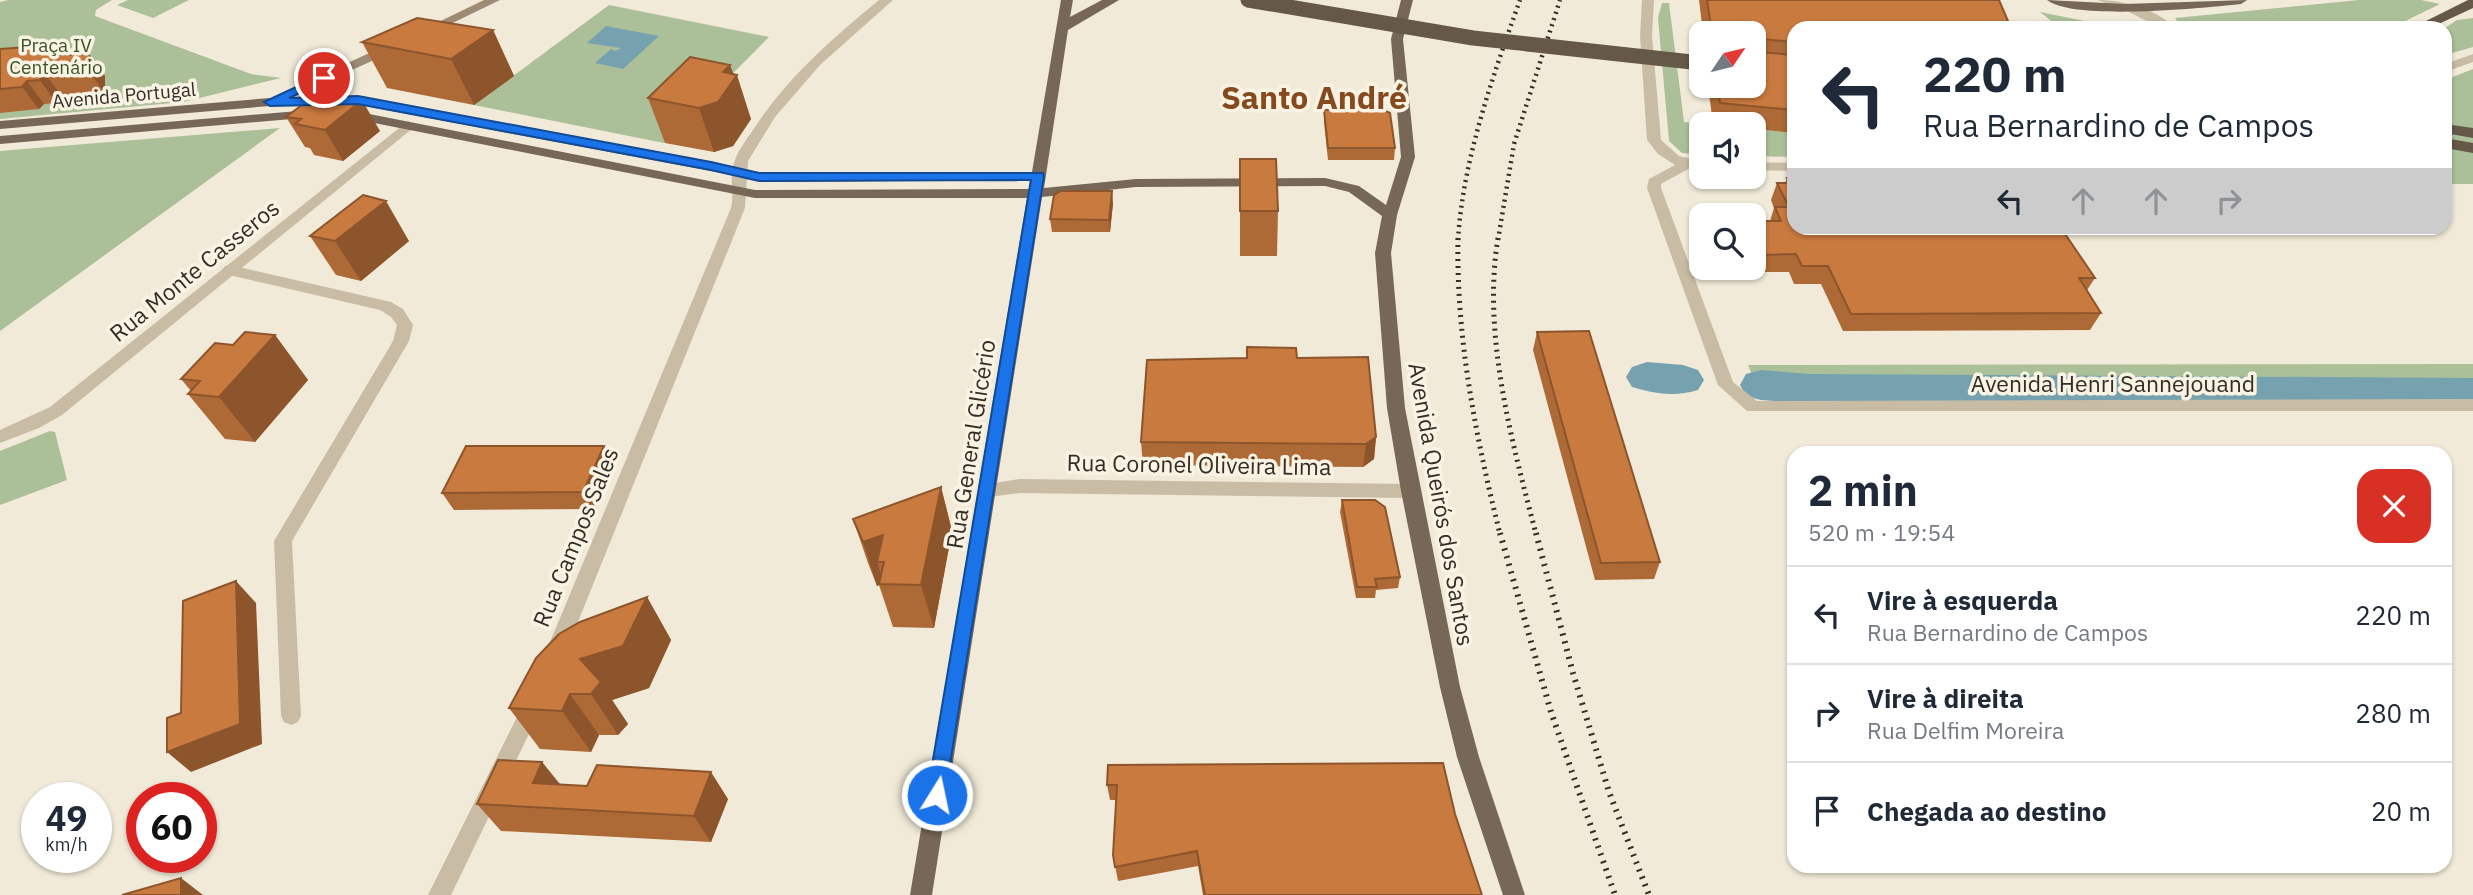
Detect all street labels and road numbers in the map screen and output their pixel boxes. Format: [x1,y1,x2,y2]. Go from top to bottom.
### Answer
street label: Avenida Portugal [51,77,197,113]
street label: Rua Monte Casseros [103,192,285,348]
street label: Rua General Glicério [939,337,1001,551]
street label: Avenida Queirós dos Santos [1402,360,1482,648]
street label: Avenida Henri Sannejouand [1971,368,2255,398]
street label: Rua Campos Sales [525,443,625,631]
street label: Rua Coronel Oliveira Lima [1066,447,1332,481]

